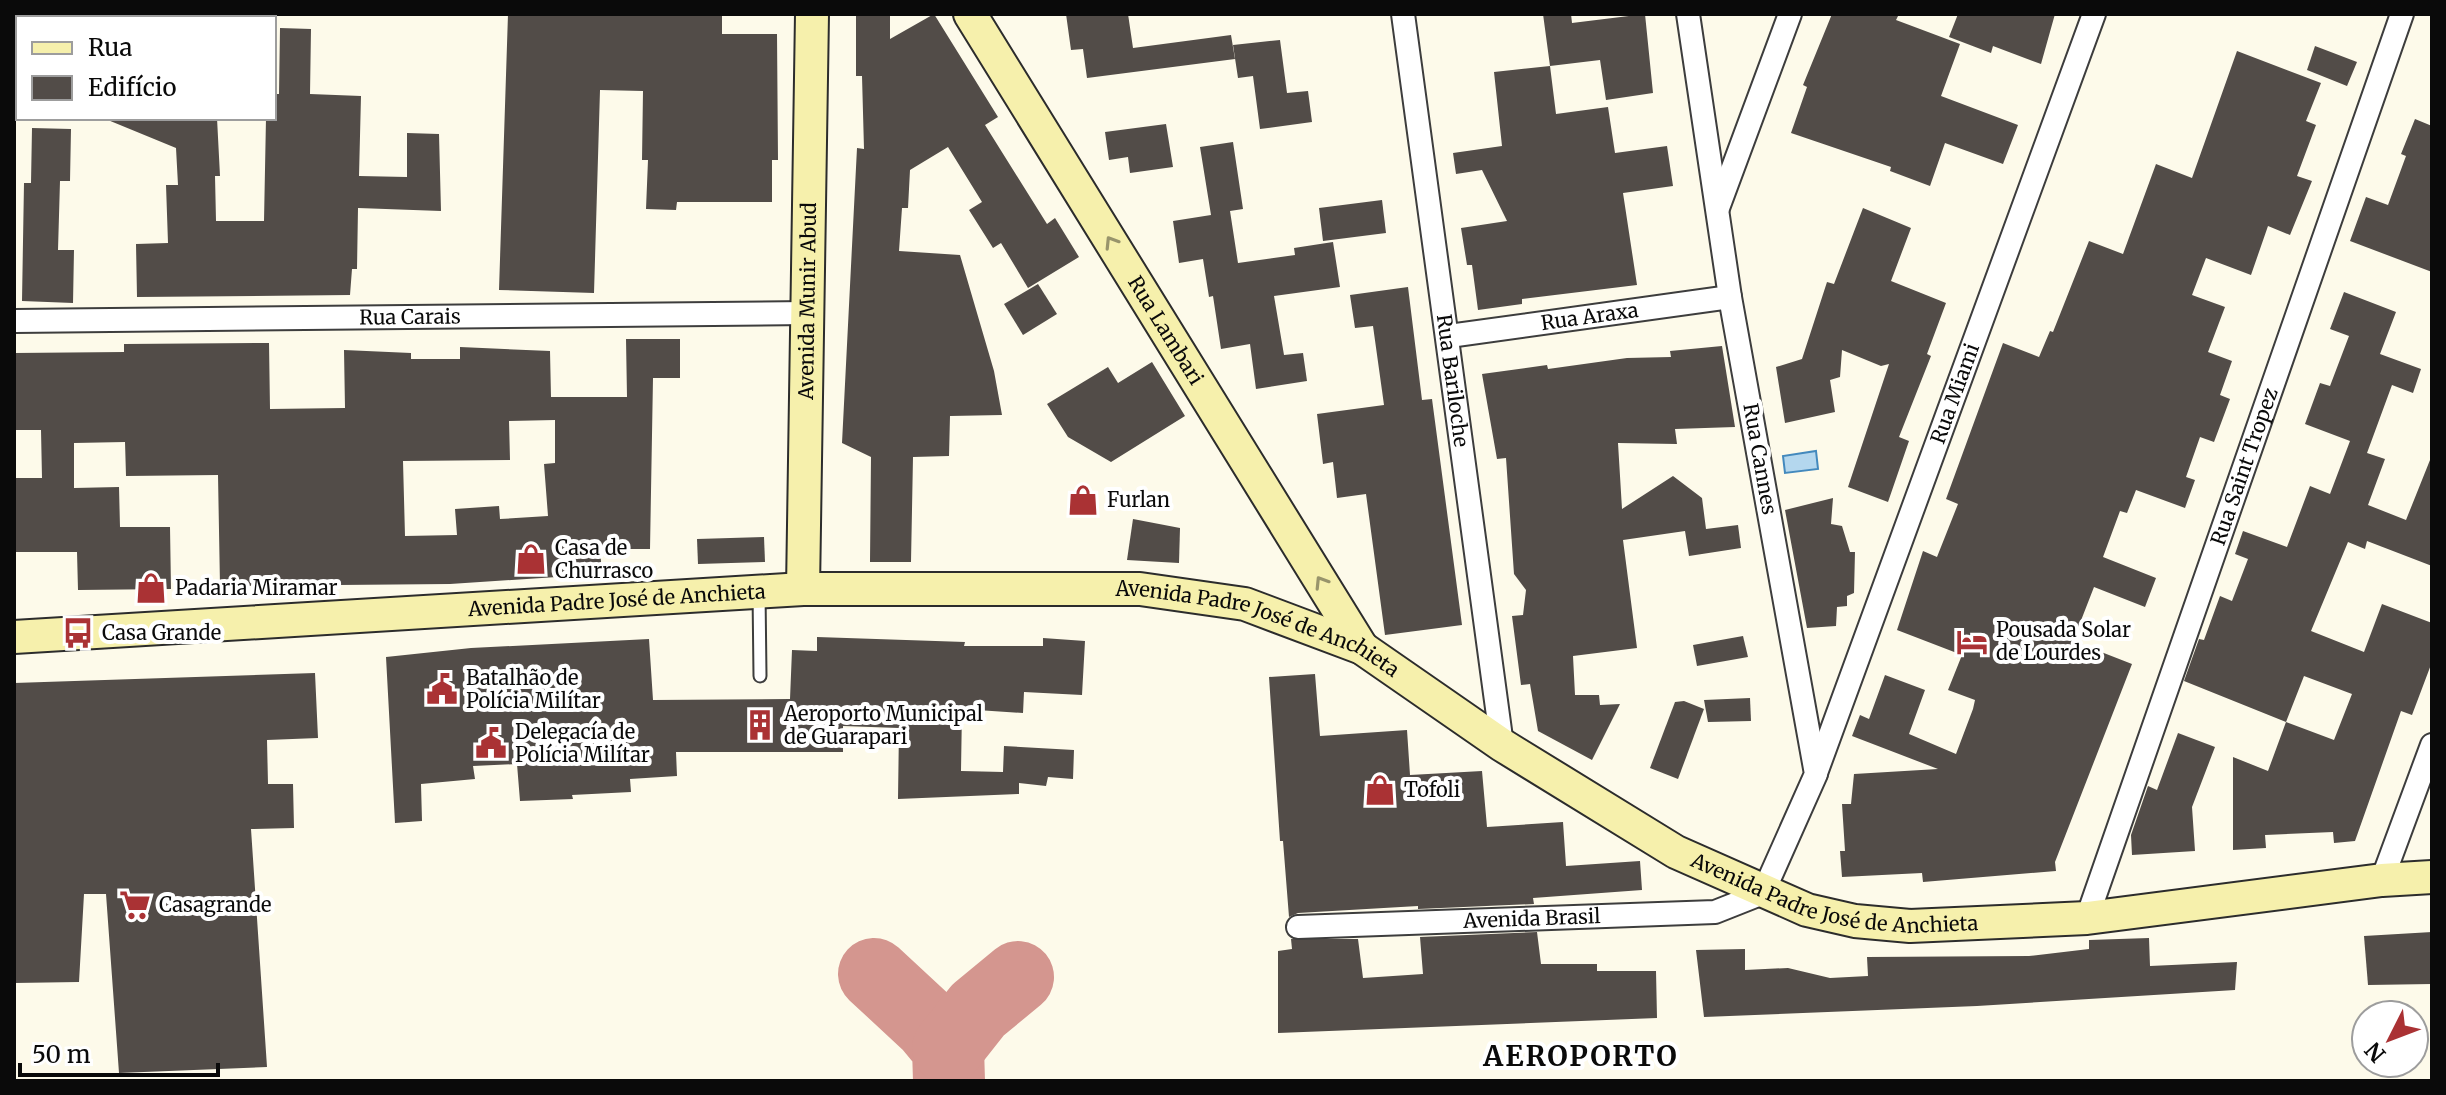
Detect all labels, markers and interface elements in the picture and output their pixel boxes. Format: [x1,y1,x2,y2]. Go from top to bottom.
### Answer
legend [16,16,276,120]
text: Rua [88,32,132,63]
text: Edifício [88,72,176,103]
street label: Avenida Munir Abud [793,202,821,401]
one-way arrow [1105,236,1120,251]
street label: Rua Lambari [1123,271,1209,389]
street label: Rua Araxa [1539,297,1640,335]
street label: Rua Carais [359,303,461,330]
street label: Rua Bariloche [1432,313,1475,449]
street label: Rua Miami [1925,340,1984,447]
street label: Rua Saint Tropez [2205,384,2283,548]
street label: Rua Cannes [1738,401,1783,516]
shop icon: Furlan [1066,483,1100,517]
place label: Furlan [1107,487,1170,512]
place label: Casa de Churrasco [555,535,654,583]
shop icon: Casa de Churrasco [514,542,548,576]
shop icon: Padaria Miramar [134,571,168,605]
place label: Padaria Miramar [175,575,338,600]
street label: Avenida Padre José de Anchieta [1114,576,1405,682]
one-way arrow [1315,576,1331,591]
street label: Avenida Padre José de Anchieta [466,578,767,621]
bus stop icon: Casa Grande [61,616,95,650]
place label: Pousada Solar de Lourdes [1996,617,2131,665]
place label: Casa Grande [102,620,221,645]
hotel icon: Pousada Solar de Lourdes [1955,625,1989,659]
place label: Batalhão de Polícia Milítar [466,665,601,713]
public building icon: Batalhão de Polícia Milítar [425,672,459,706]
place label: Aeroporto Municipal de Guarapari [783,701,983,749]
building icon: Aeroporto Municipal de Guarapari [743,708,777,742]
place label: Delegacía de Polícia Milítar [515,719,650,767]
public building icon: Delegacía de Polícia Milítar [474,726,508,760]
shop icon: Tofoli [1363,773,1397,807]
place label: Tofoli [1404,777,1460,802]
street label: Avenida Padre José de Anchieta [1687,847,1979,938]
supermarket icon: Casagrande [118,888,152,922]
place label: Casagrande [159,892,272,917]
street label: Avenida Brasil [1462,903,1601,933]
north arrow [2350,999,2430,1079]
scale bar [20,1027,218,1077]
text: N [2359,1036,2391,1068]
district label: AEROPORTO [1482,1038,1679,1074]
text: 50 m [32,1039,91,1070]

